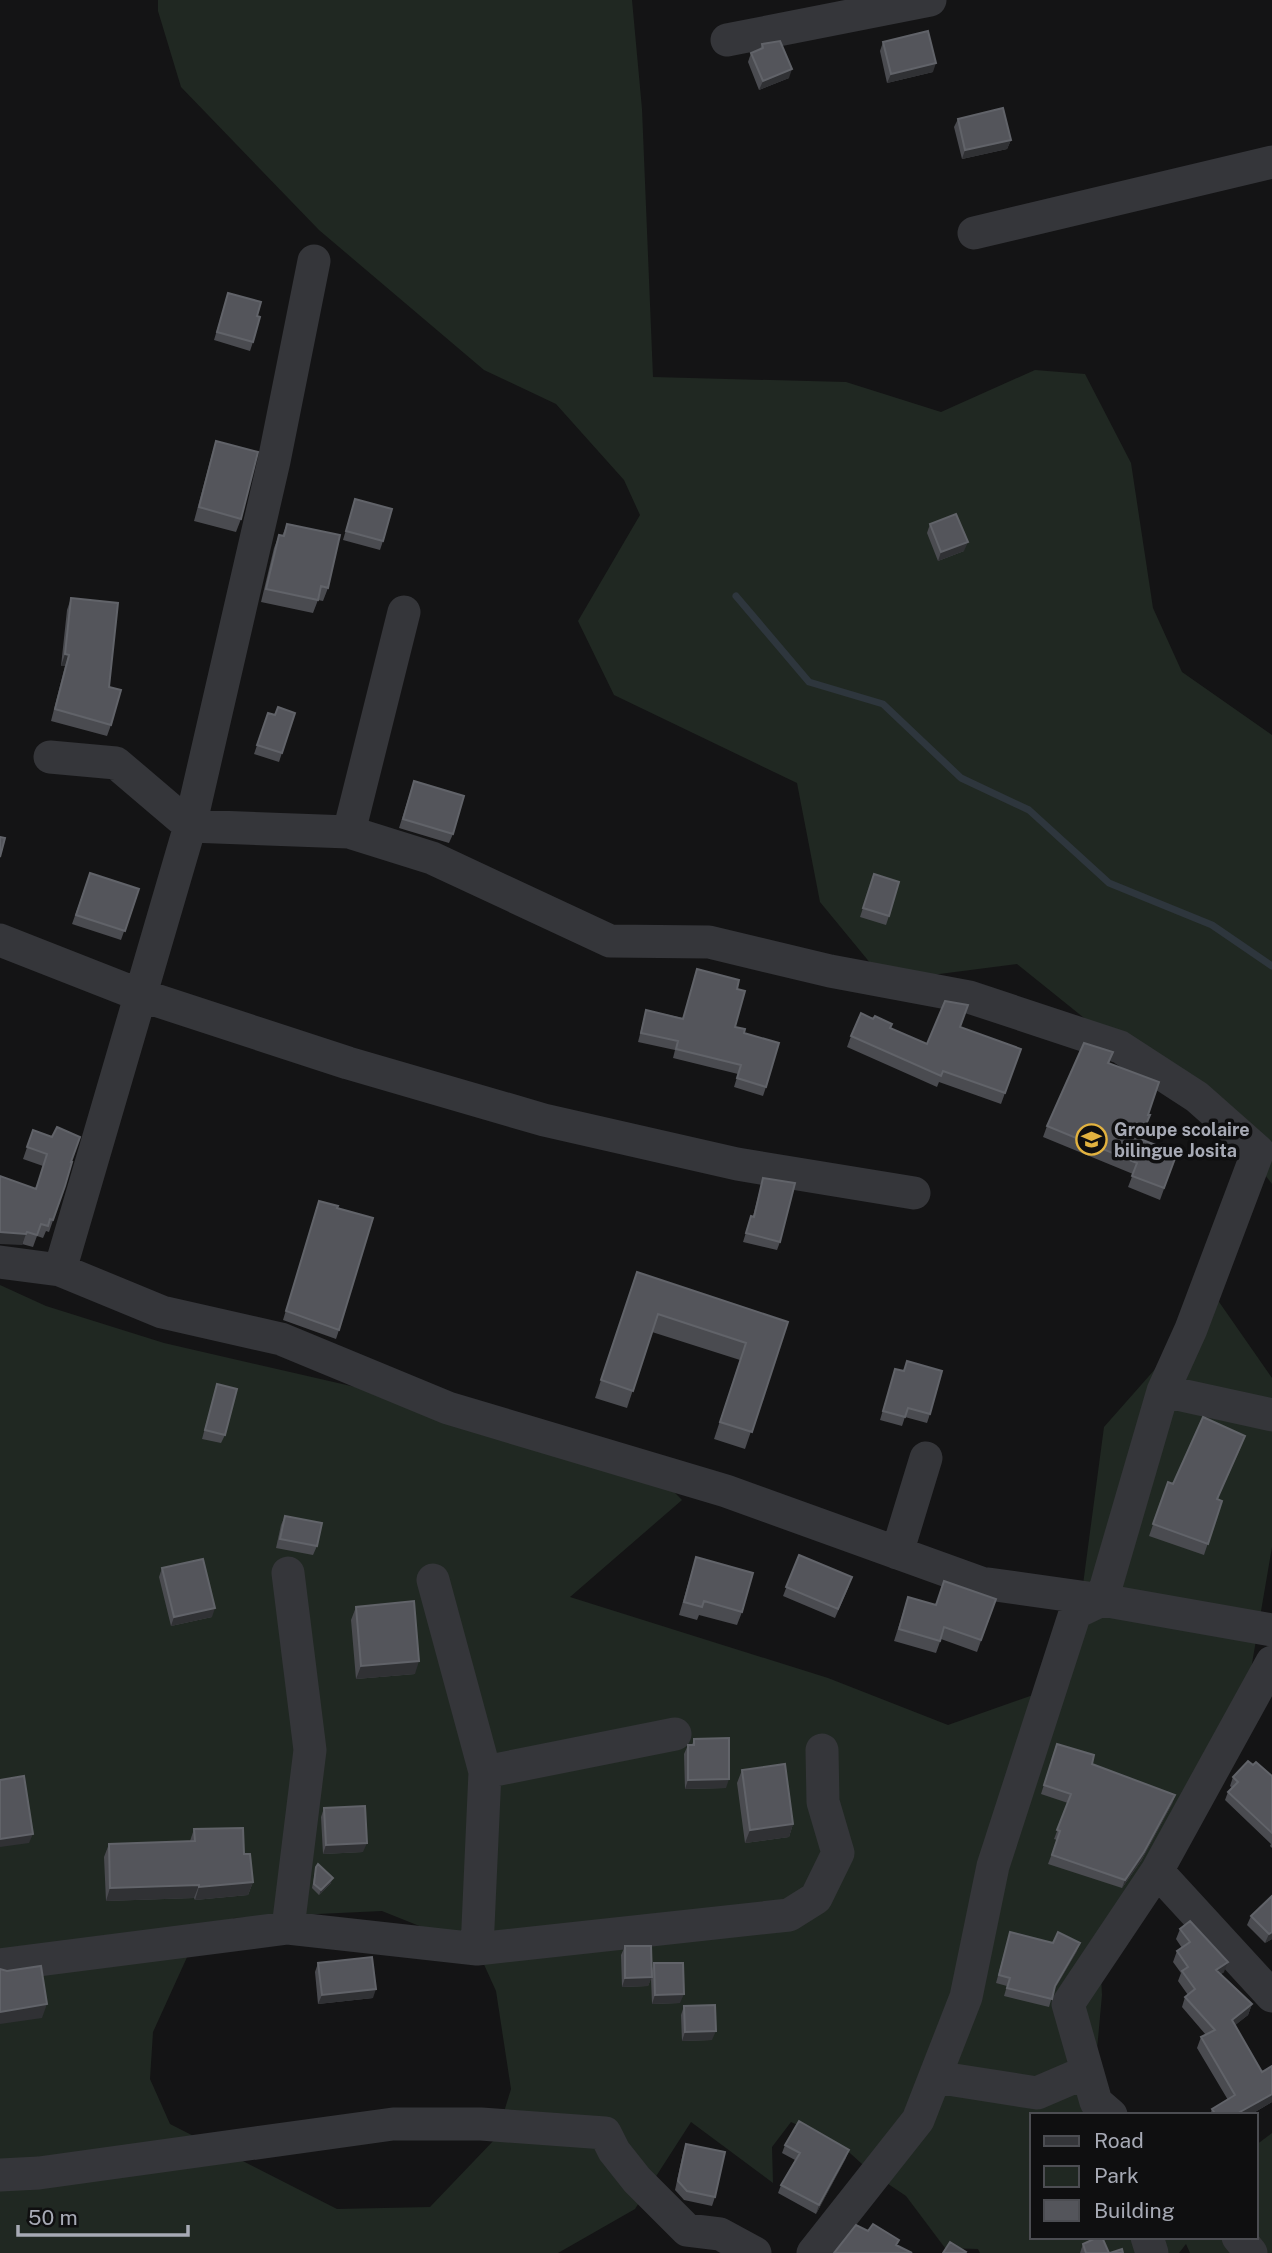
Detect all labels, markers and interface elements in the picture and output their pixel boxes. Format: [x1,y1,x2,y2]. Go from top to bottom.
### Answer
place label: Groupe scolaire bilingue Josita [1114,1119,1250,1161]
school or university icon: Groupe scolaire bilingue Josita [1074,1123,1108,1157]
legend [1030,2113,1258,2239]
text: Road [1094,2128,1144,2153]
text: Park [1094,2163,1139,2188]
scale bar [18,2194,187,2238]
text: Building [1094,2198,1175,2223]
text: 50 m [28,2205,78,2230]

